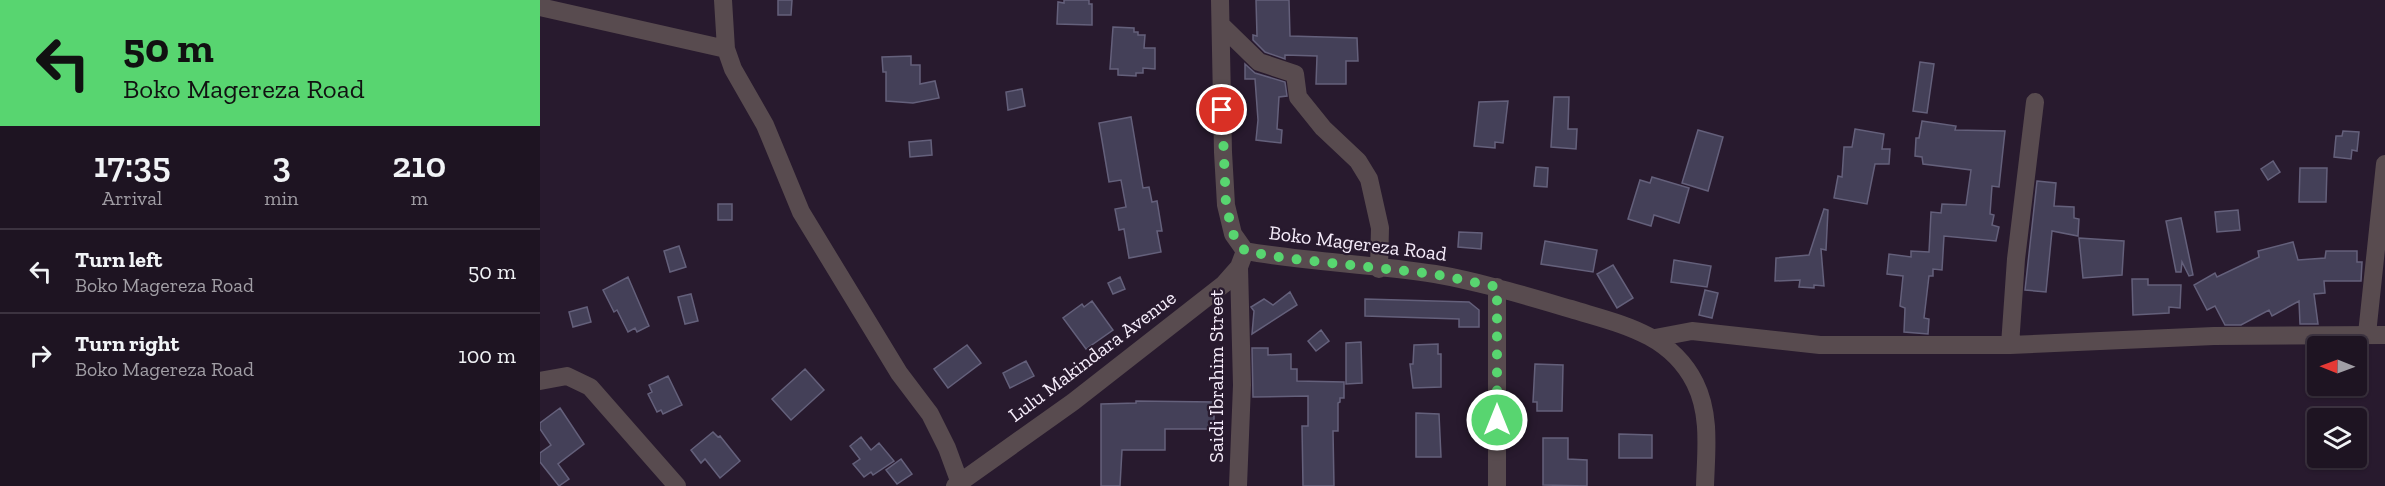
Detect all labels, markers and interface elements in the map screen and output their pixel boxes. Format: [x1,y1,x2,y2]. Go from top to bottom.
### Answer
text: 50 m [123,22,214,73]
icon: left [24,24,102,102]
text: Boko Magereza Road [123,73,365,105]
pin [1196,84,1247,135]
icon: arrive [1205,93,1238,126]
text: 17:35 [94,143,171,186]
text: 3 [272,143,291,186]
text: 210 [392,143,446,186]
text: Arrival [102,186,162,210]
text: min [264,186,299,210]
text: m [411,186,428,210]
street label: Boko Magereza Road [1268,220,1448,266]
text: Turn left [75,246,162,273]
icon: left [24,255,57,288]
text: 50 m [468,258,516,285]
text: Boko Magereza Road [75,273,254,297]
street label: Lulu Makindara Avenue [1003,285,1181,427]
street label: Saidi Ibrahim Street [1204,289,1228,463]
text: Turn right [75,330,179,357]
north arrow [2307,336,2367,396]
map controls [2307,336,2367,468]
icon: right [24,339,57,372]
text: 100 m [458,342,516,369]
text: Boko Magereza Road [75,357,254,381]
position arrow [1465,388,1529,452]
button: layers [2307,408,2367,468]

